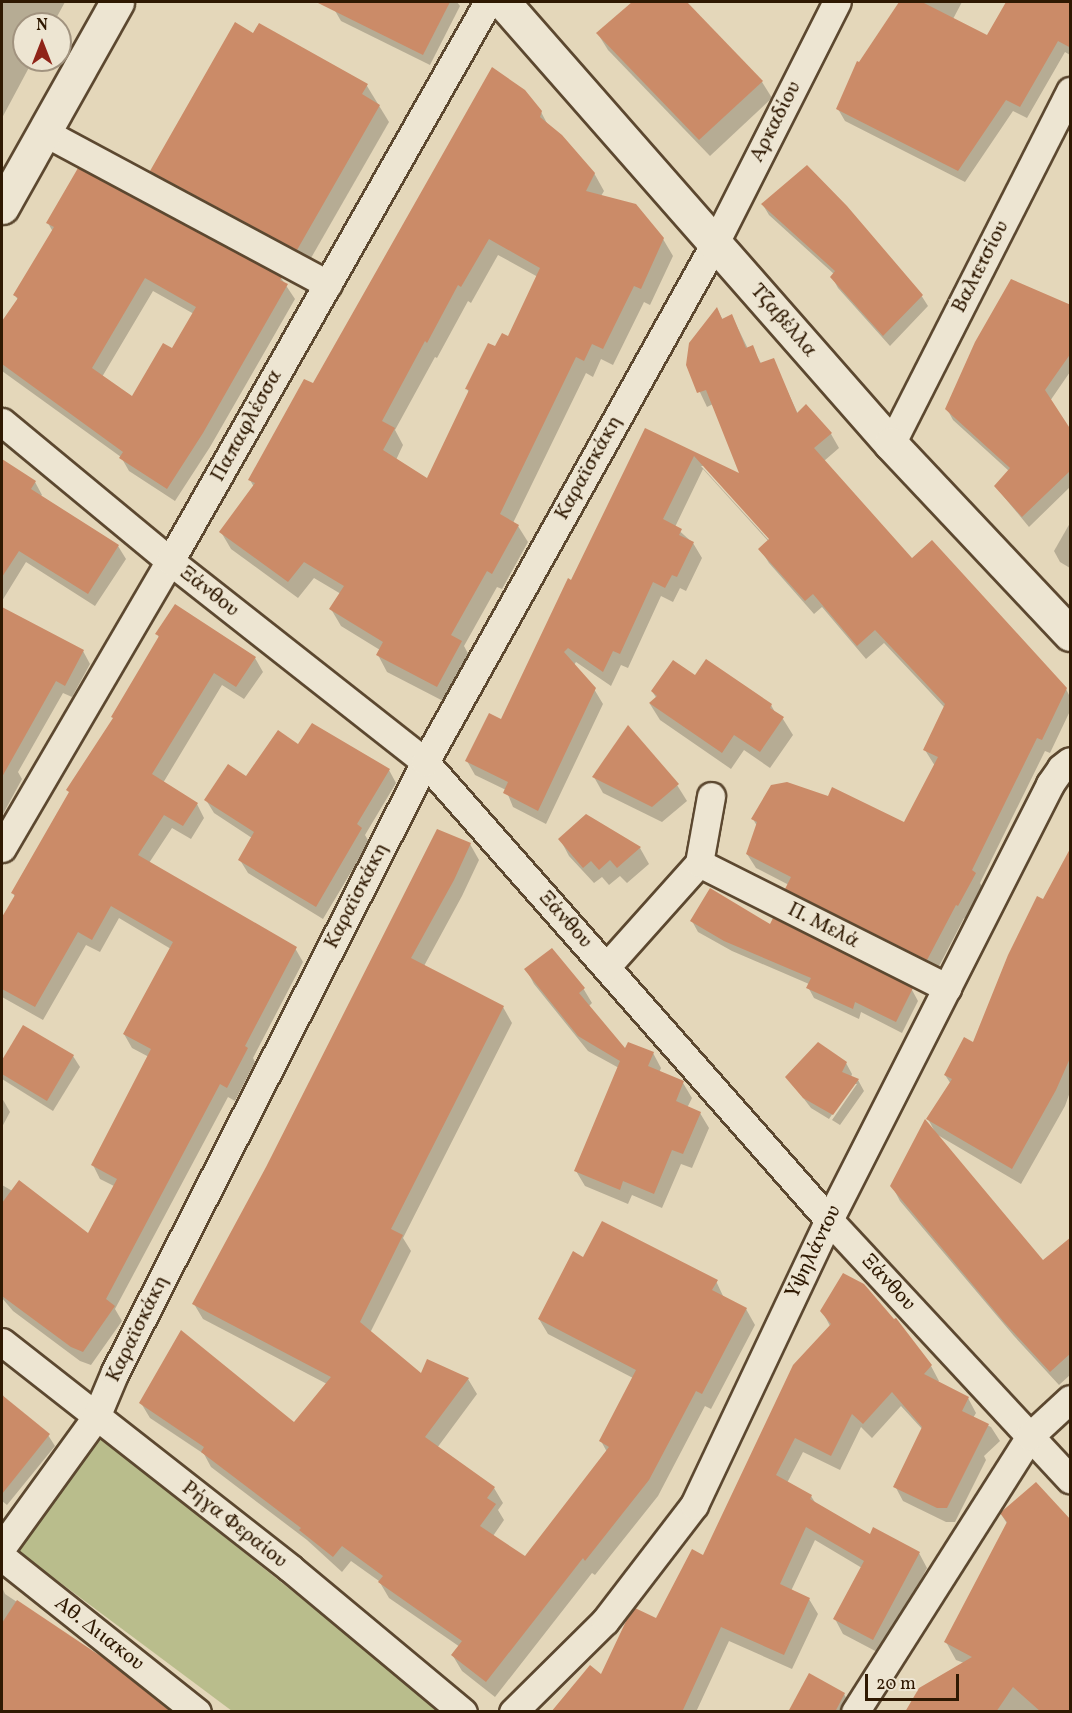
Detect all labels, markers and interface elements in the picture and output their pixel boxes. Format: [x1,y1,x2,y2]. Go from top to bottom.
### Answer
north arrow [12,12,72,72]
text: N [36,15,48,37]
street label: Αρκαδίου [745,77,807,167]
street label: Βαλτετσίου [947,217,1015,317]
street label: Τζαβέλλα [744,279,822,363]
street label: Παπαφλέσσα [206,366,288,486]
street label: Καραϊσκάκη [550,411,628,525]
street label: Ξάνθου [174,561,244,623]
street label: Καραϊσκάκη [320,839,394,953]
street label: Ξάνθου [533,886,597,954]
street label: Π. Μελά [783,897,863,955]
street label: Υψηλάντου [781,1201,847,1303]
street label: Ξάνθου [855,1249,921,1317]
street label: Καραϊσκάκη [101,1271,175,1387]
street label: Ρήγα Φεραίου [176,1476,292,1574]
street label: Αθ. Διιακου [49,1591,149,1677]
scale bar [868,1662,962,1700]
text: 20 m [876,1672,916,1697]

